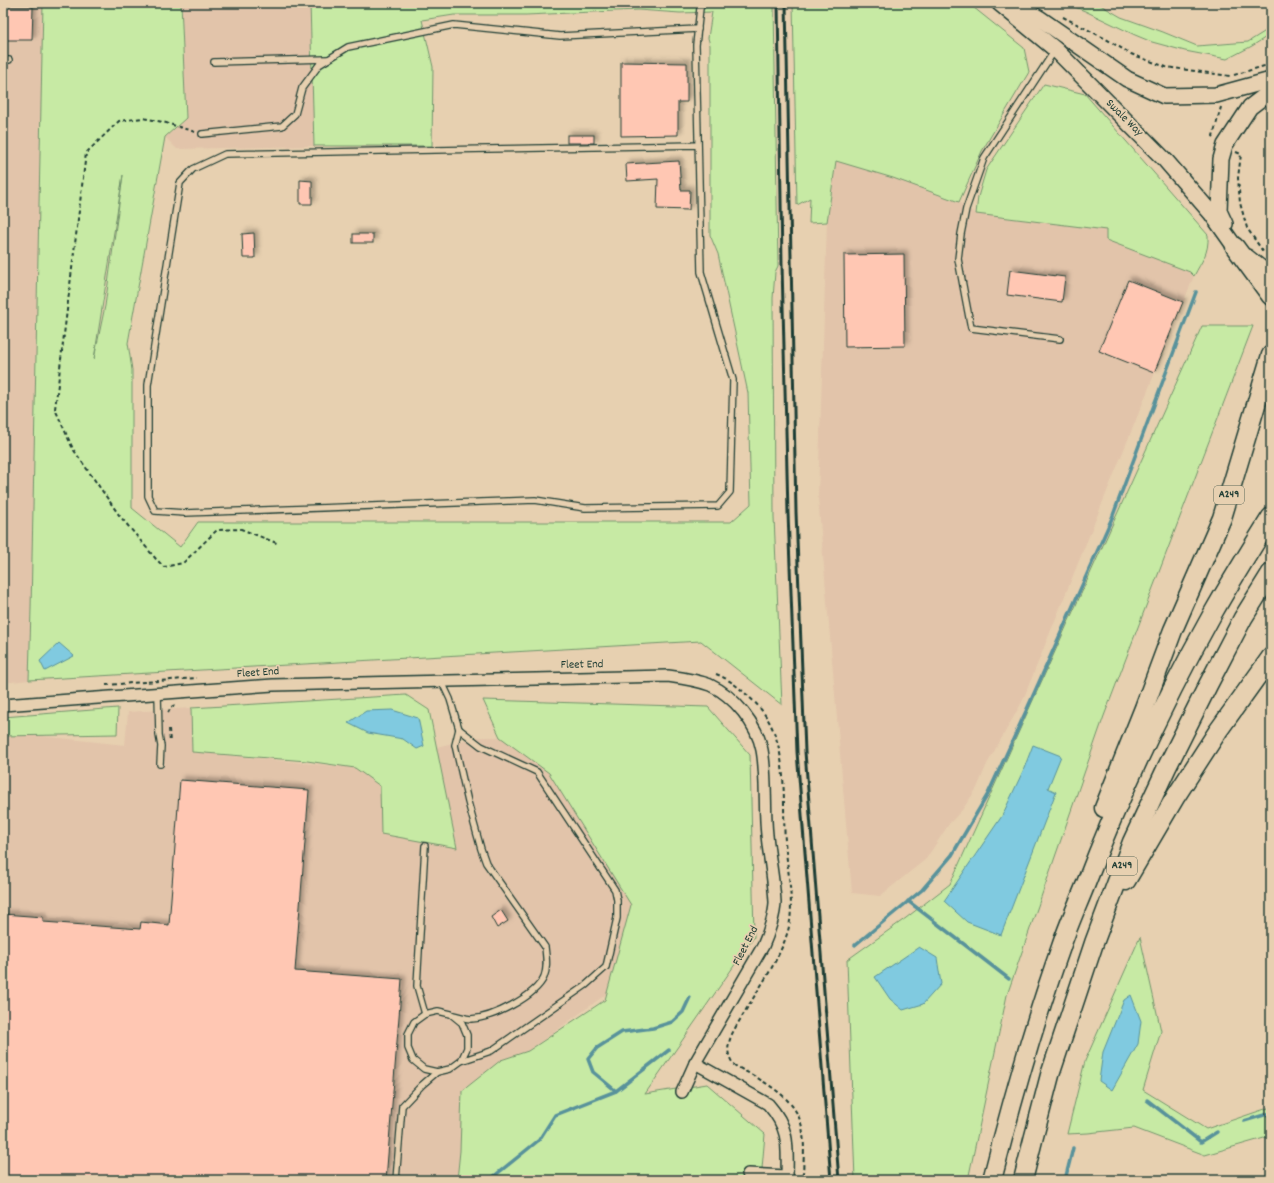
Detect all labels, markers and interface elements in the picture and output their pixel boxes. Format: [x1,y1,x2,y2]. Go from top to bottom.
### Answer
street label: Swale Way [1101,95,1147,141]
road number: A249 [1214,486,1244,504]
street label: Fleet End [561,656,603,674]
street label: Fleet End [236,663,280,683]
road number: A249 [1107,857,1137,875]
street label: Fleet End [729,923,763,969]

